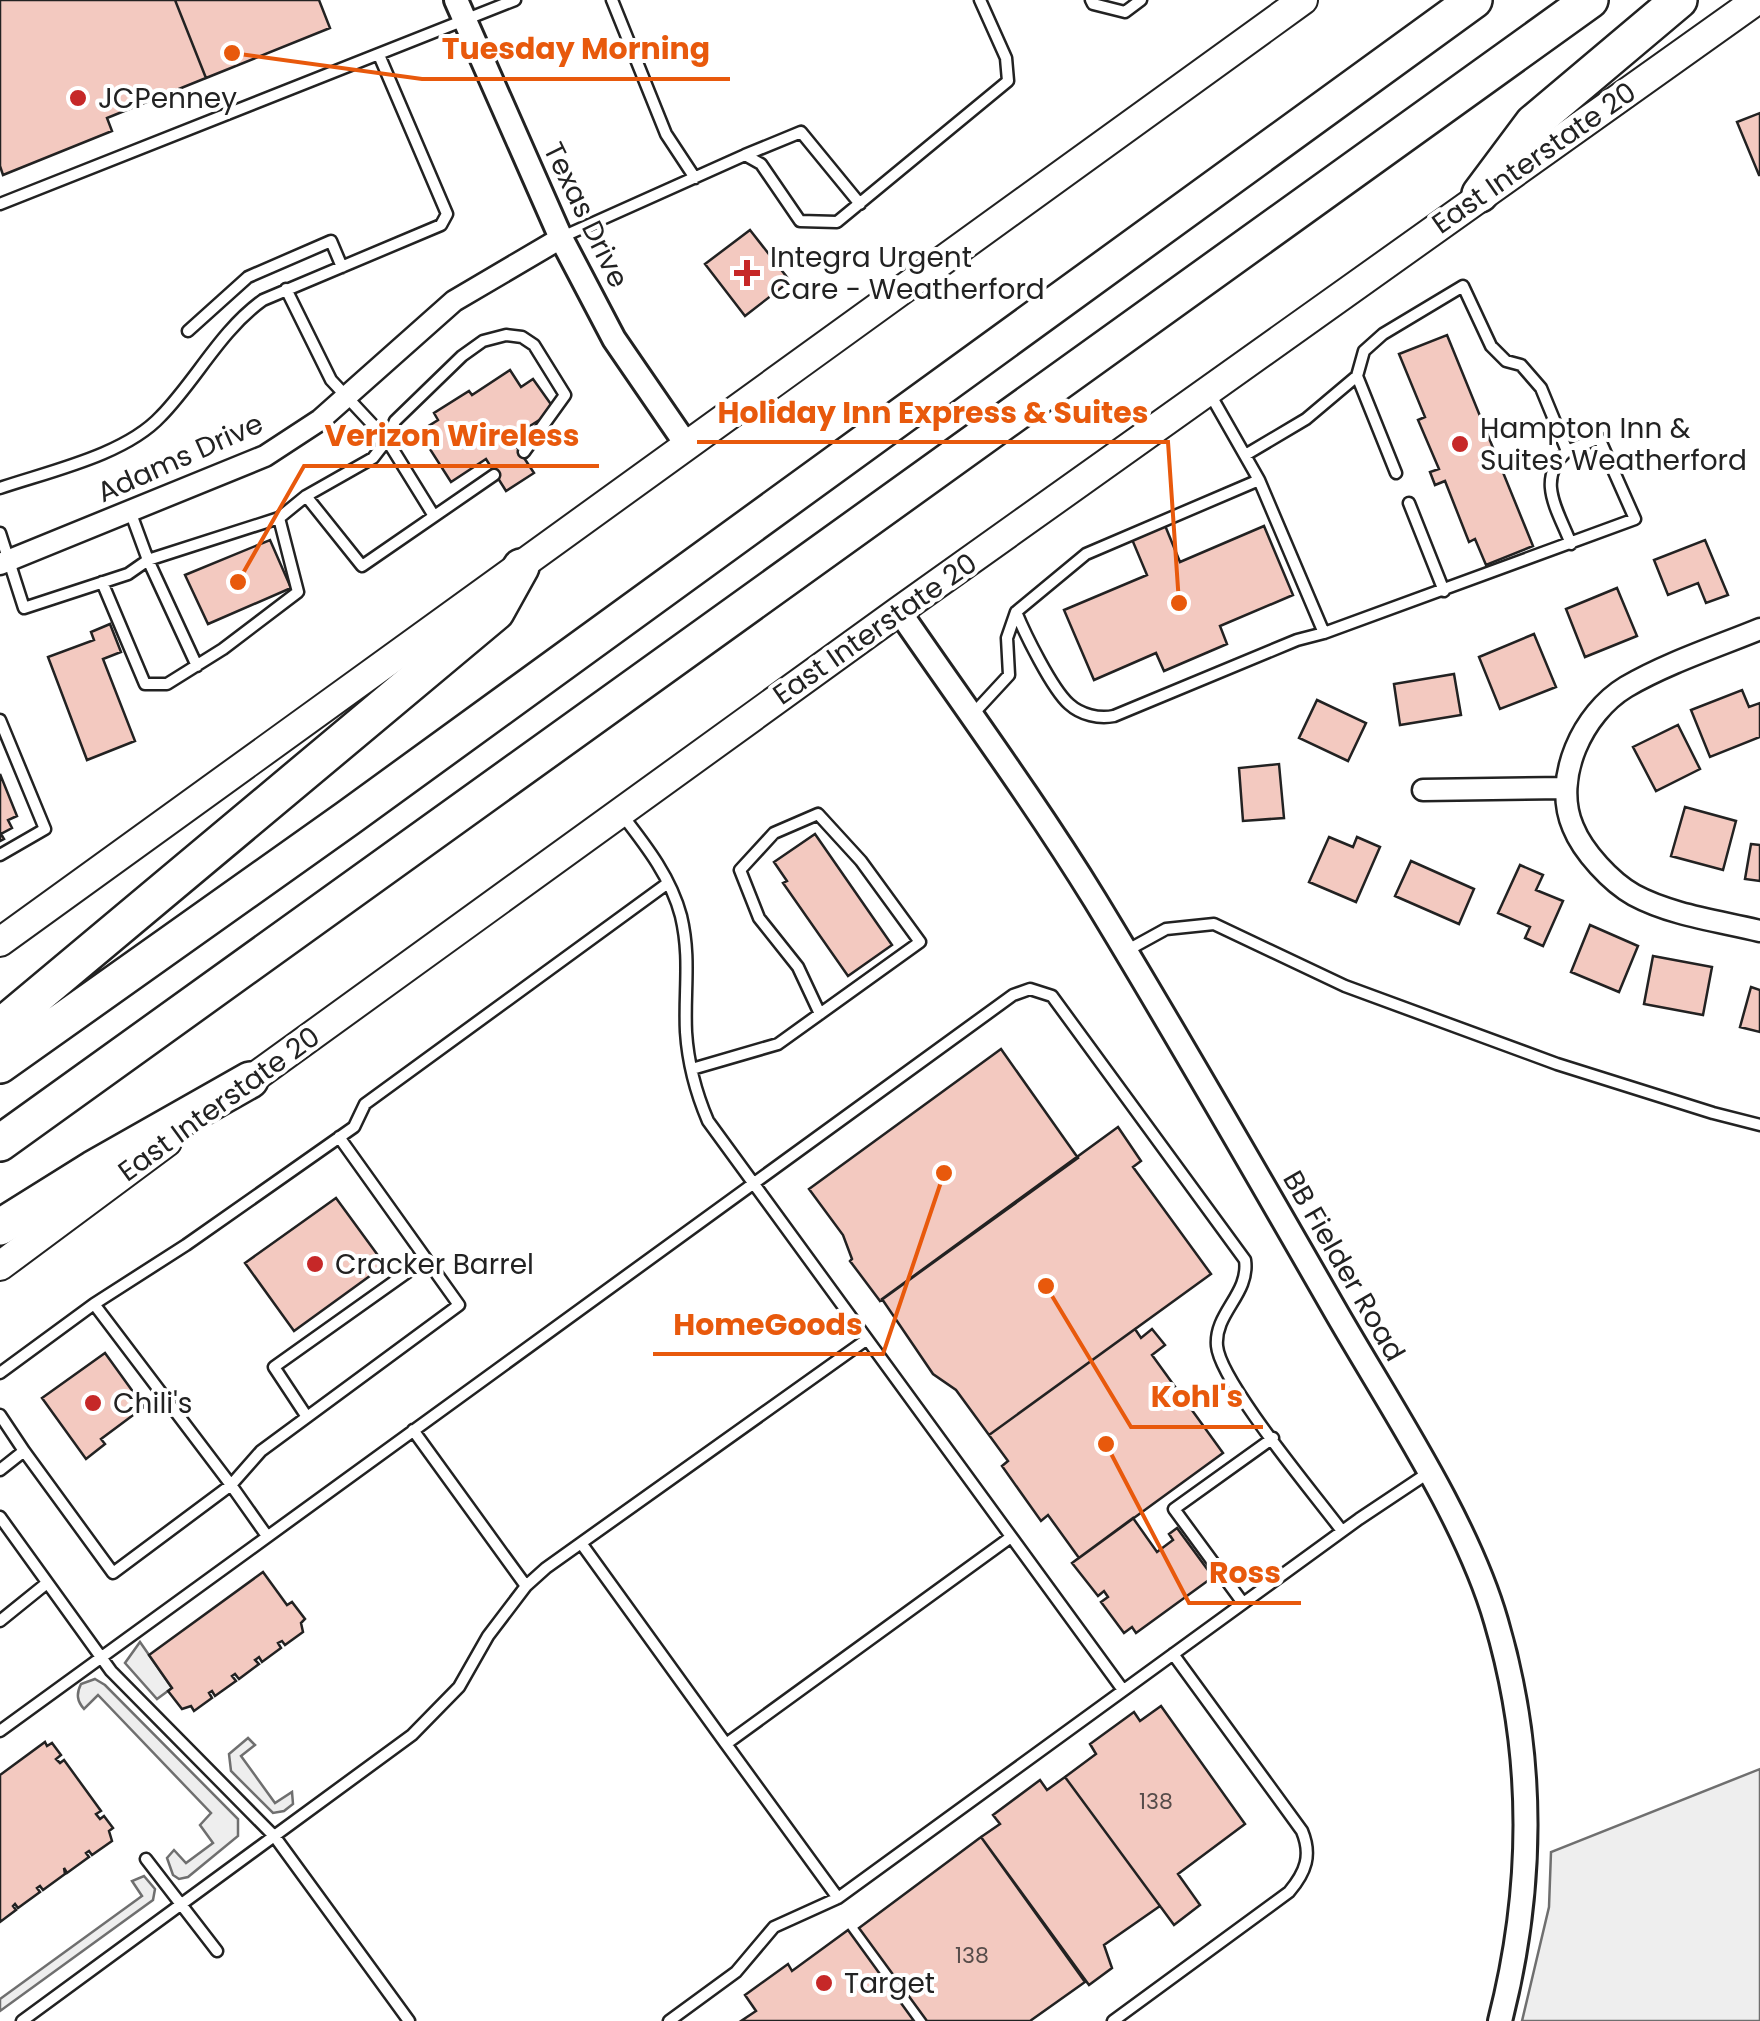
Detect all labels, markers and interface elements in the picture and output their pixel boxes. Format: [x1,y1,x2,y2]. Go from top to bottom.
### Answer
callout: Tuesday Morning [422,19,730,79]
text: Tuesday Morning [442,27,710,70]
street label: East Interstate 20 [1424,73,1644,243]
place label: JCPenney [98,79,237,118]
marker: JCPenney [67,87,89,109]
street label: Texas Drive [534,136,638,294]
place label: Integra Urgent Care - Weatherford [770,238,1045,309]
marker: Integra Urgent Care - Weatherford [734,260,760,286]
callout: Holiday Inn Express & Suites [697,382,1168,442]
text: Holiday Inn Express & Suites [717,391,1149,434]
street label: Adams Drive [91,404,269,512]
callout: Verizon Wireless [304,406,599,466]
place label: Hampton Inn & Suites Weatherford [1480,409,1747,480]
text: Verizon Wireless [324,414,580,457]
marker: Hampton Inn & Suites Weatherford [1449,433,1471,455]
street label: East Interstate 20 [765,544,985,714]
street label: East Interstate 20 [110,1017,328,1191]
street label: BB Fielder Road [1274,1164,1414,1368]
place label: Cracker Barrel [335,1245,534,1284]
marker: Cracker Barrel [304,1253,326,1275]
callout: HomeGoods [653,1294,883,1354]
text: HomeGoods [673,1303,863,1346]
callout: Kohl's [1131,1367,1263,1427]
text: Kohl's [1151,1375,1243,1418]
place label: Chili's [113,1384,192,1423]
marker: Chili's [82,1392,104,1414]
callout: Ross [1189,1543,1301,1603]
text: Ross [1209,1551,1281,1594]
house number: 138 [1139,1786,1173,1817]
house number: 138 [955,1940,989,1971]
place label: Target [844,1964,935,2003]
marker: Target [813,1972,835,1994]

